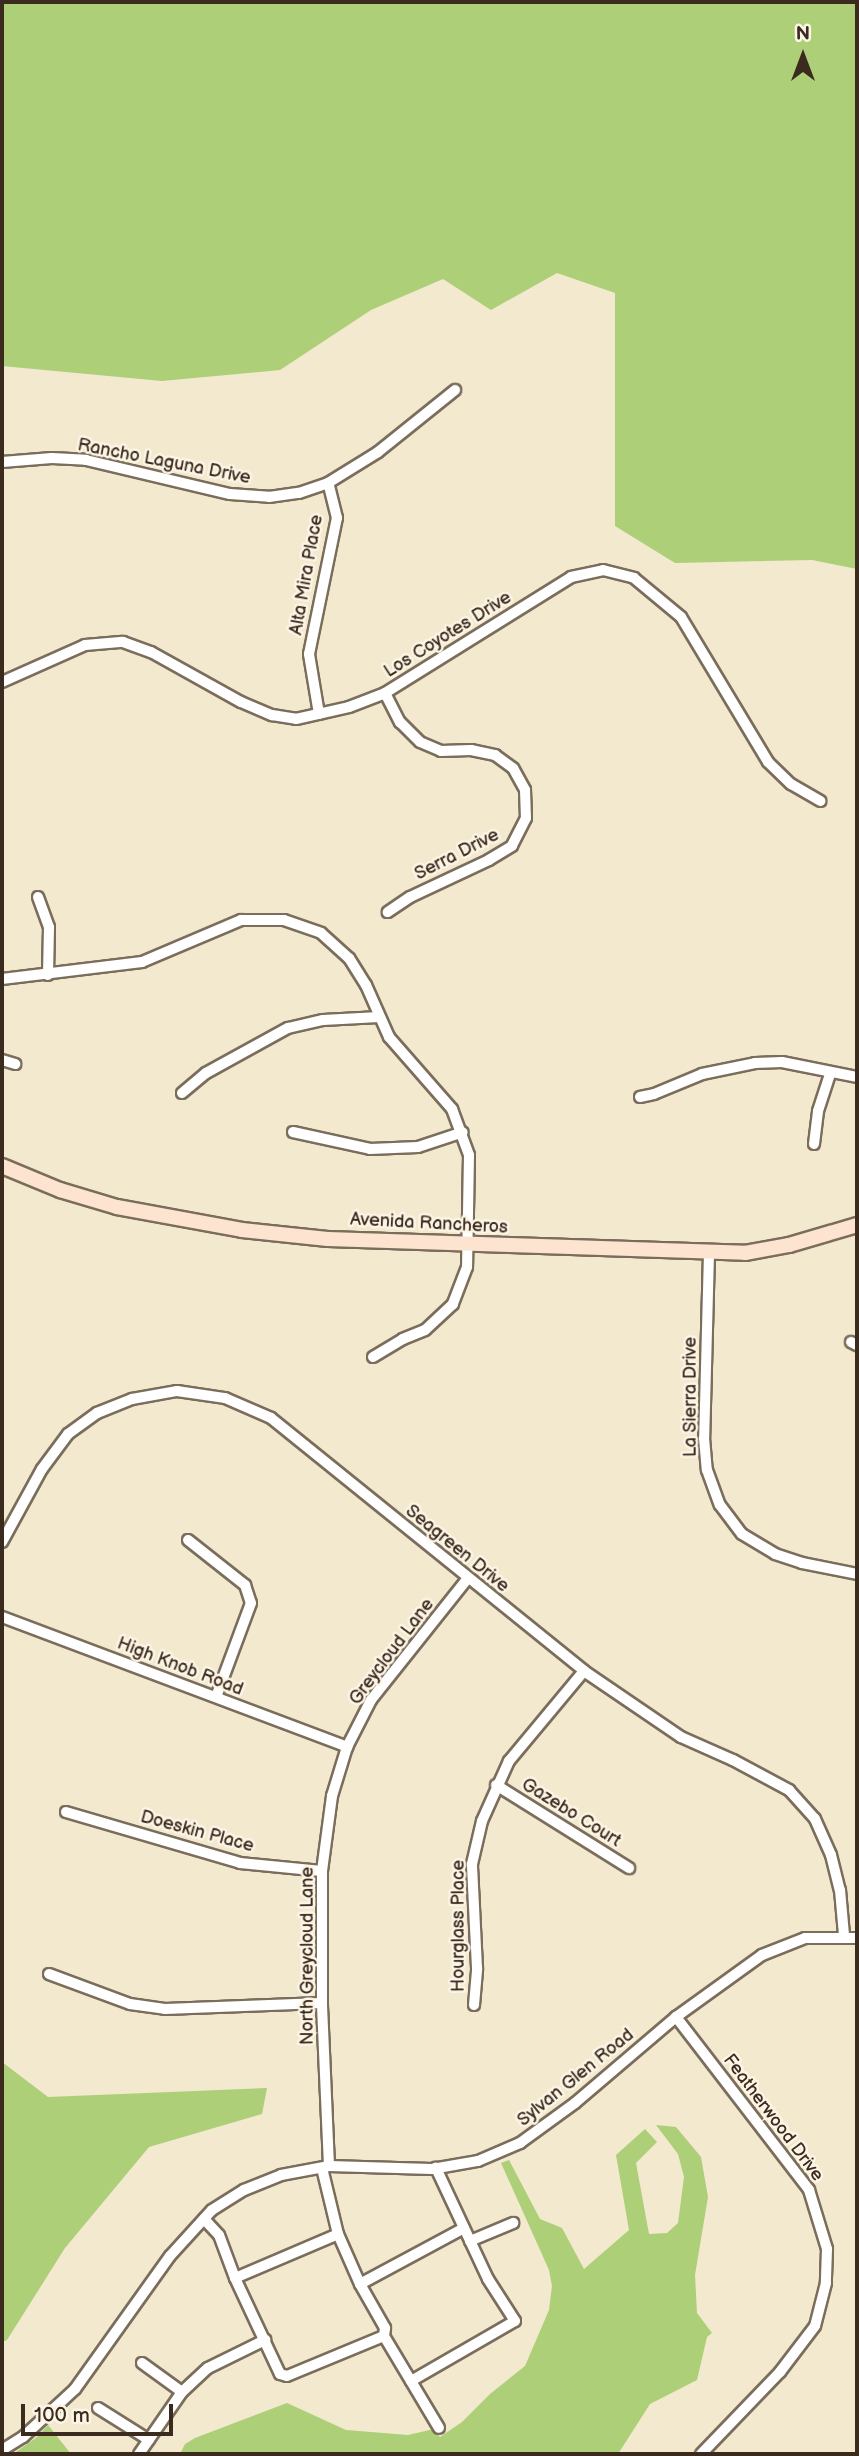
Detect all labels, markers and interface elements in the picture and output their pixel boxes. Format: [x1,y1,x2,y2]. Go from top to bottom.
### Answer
north arrow [768,21,838,91]
text: N [796,23,810,46]
street label: Rancho Laguna Drive [76,435,252,489]
street label: Alta Mira Place [286,513,328,637]
street label: Los Coyotes Drive [380,587,516,683]
street label: Serra Drive [411,825,503,885]
street label: Avenida Rancheros [350,1209,508,1239]
street label: La Sierra Drive [680,1337,702,1457]
street label: Seagreen Drive [401,1501,513,1597]
street label: Greycloud Lane [345,1595,439,1709]
street label: High Knob Road [114,1633,246,1701]
street label: Gazebo Court [517,1774,625,1852]
street label: Doeskin Place [138,1807,256,1857]
street label: Hourglass Place [448,1860,470,1992]
street label: North Greycloud Lane [297,1867,319,2045]
street label: Sylvan Glen Road [514,2025,638,2131]
street label: Featherwood Drive [718,2050,828,2186]
scale bar [24,2390,177,2434]
text: 100 m [34,2403,90,2428]

